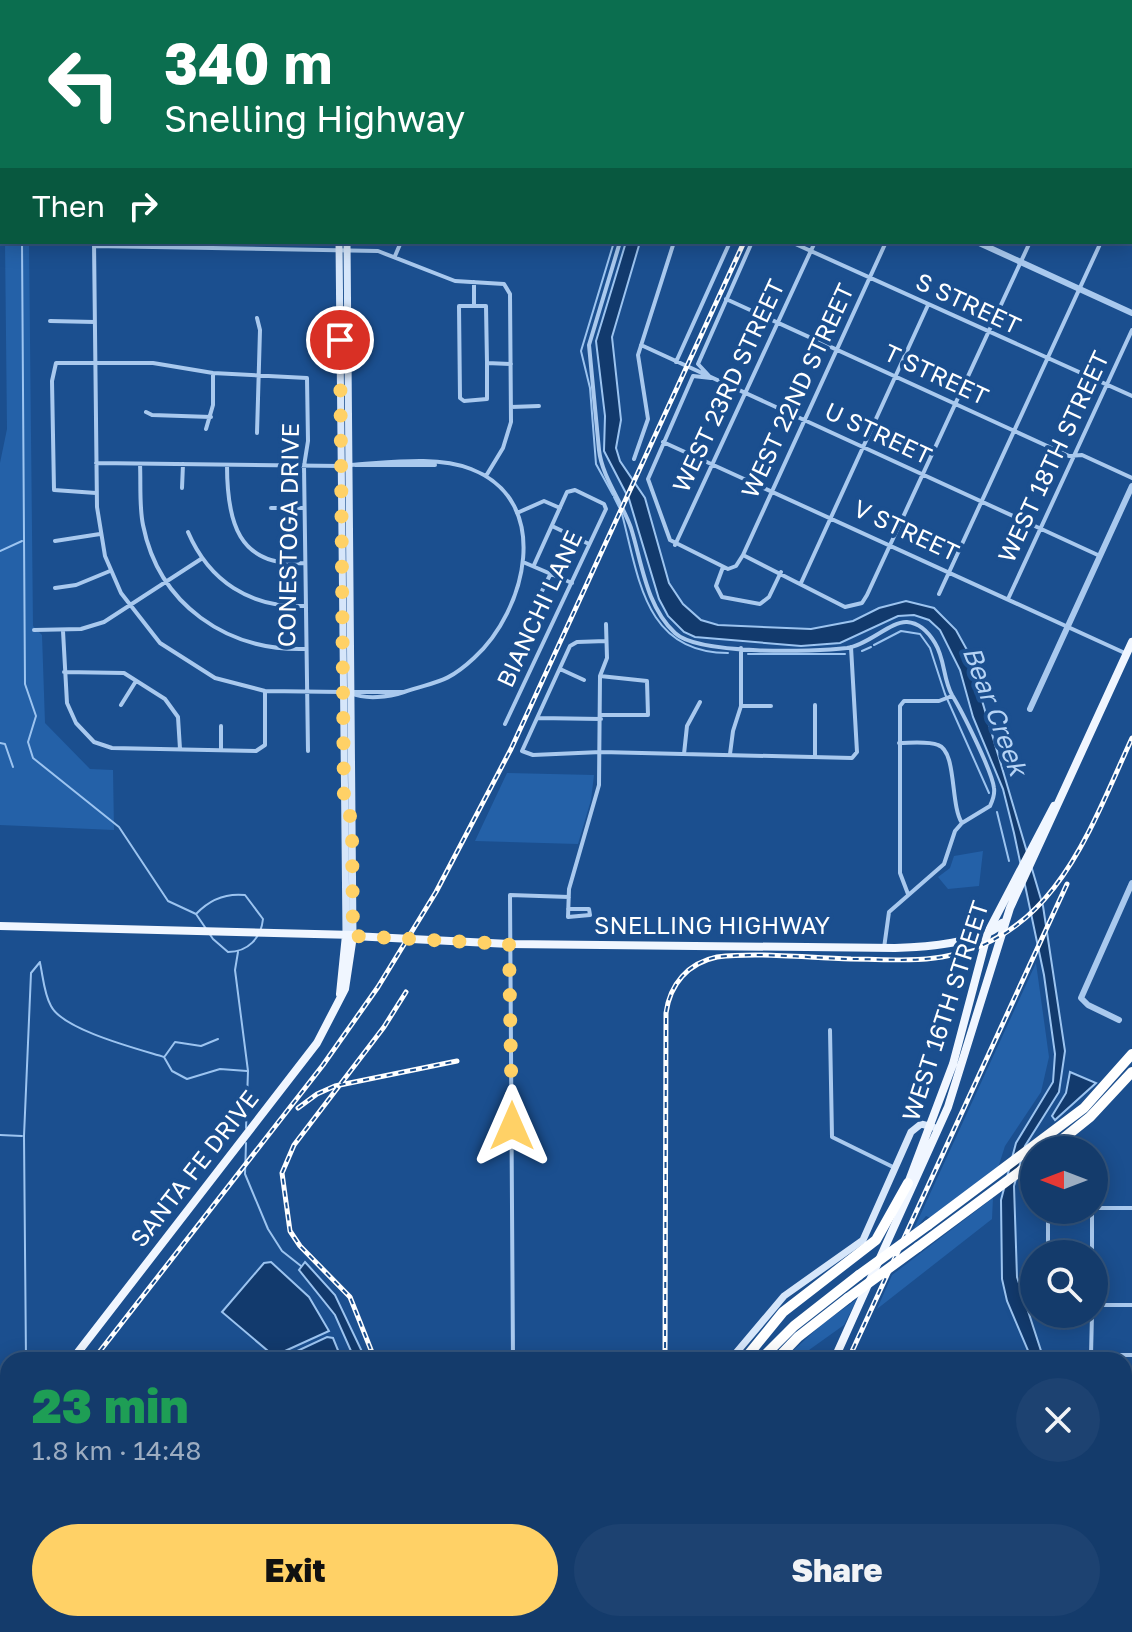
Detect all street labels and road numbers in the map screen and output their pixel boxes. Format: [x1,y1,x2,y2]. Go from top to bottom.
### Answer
street label: S STREET [912,266,1026,340]
street label: WEST 23RD STREET [666,274,790,496]
street label: WEST 22ND STREET [734,278,859,502]
street label: T STREET [880,337,993,410]
street label: WEST 18TH STREET [991,346,1114,567]
street label: U STREET [821,395,937,470]
street label: CONESTOGA DRIVE [271,423,304,647]
street label: V STREET [849,493,964,567]
street label: BIANCHI LANE [490,525,588,691]
street label: WEST 16TH STREET [895,897,994,1124]
street label: SNELLING HIGHWAY [594,910,831,939]
street label: SANTA FE DRIVE [124,1084,264,1252]

